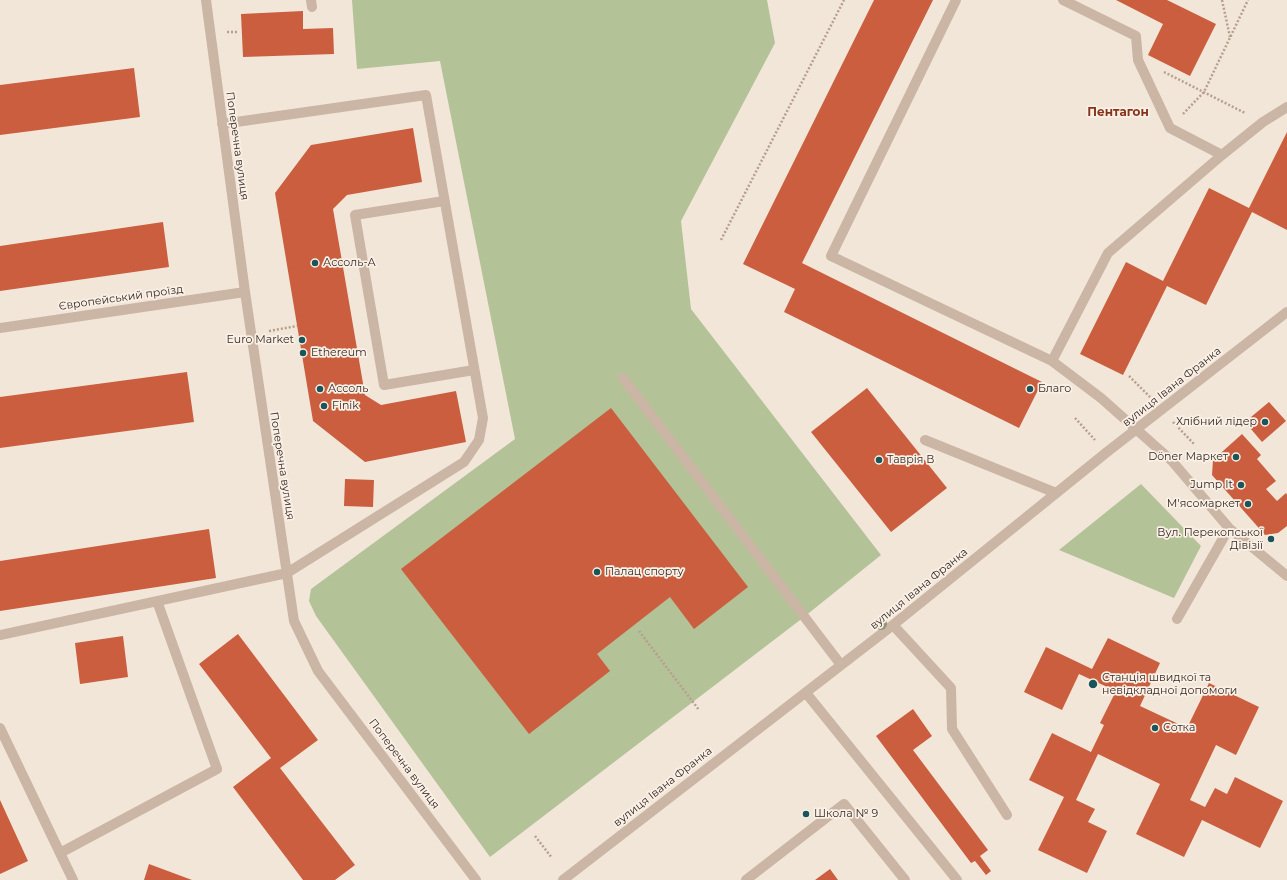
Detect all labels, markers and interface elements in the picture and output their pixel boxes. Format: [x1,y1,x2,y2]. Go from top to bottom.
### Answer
street label: Поперечна вулиця [223,91,251,201]
district label: Пентагон [1087,105,1149,119]
place label: Ассоль-А [323,256,376,270]
marker: Ассоль-А [310,258,320,268]
street label: Європейський проїзд [58,283,184,313]
place label: Euro Market [227,333,294,347]
marker: Euro Market [297,335,307,345]
street label: вулиця Івана Франка [1120,344,1224,430]
place label: Ethereum [311,346,367,360]
marker: Ethereum [298,348,308,358]
place label: Ассоль [328,382,368,396]
place label: Благо [1038,382,1071,396]
marker: Ассоль [315,384,325,394]
marker: Благо [1025,384,1035,394]
place label: Finik [332,399,359,413]
marker: Finik [319,401,329,411]
street label: Поперечна вулиця [267,411,297,521]
place label: Хлібний лідер [1176,415,1257,429]
marker: Хлібний лідер [1260,417,1270,427]
place label: Döner Маркет [1148,450,1228,464]
marker: Döner Маркет [1231,452,1241,462]
place label: Таврія В [887,453,935,467]
marker: Таврія В [874,455,884,465]
place label: Jump It [1190,478,1233,492]
marker: Jump It [1236,480,1246,490]
place label: М'ясомаркет [1167,497,1240,511]
marker: М'ясомаркет [1243,499,1253,509]
place label: Вул. Перекопської Дівізії [1157,526,1263,552]
marker: Вул. Перекопської Дівізії [1266,534,1276,544]
street label: вулиця Івана Франка [868,546,970,632]
place label: Палац спорту [605,565,684,579]
marker: Палац спорту [592,567,602,577]
place label: Станція швидкої та невідкладної допомоги [1102,671,1237,697]
marker: Станція швидкої та невідкладної допомоги [1087,678,1099,690]
street label: Поперечна вулиця [366,716,442,812]
place label: Сотка [1163,721,1195,735]
marker: Сотка [1150,723,1160,733]
street label: вулиця Івана Франка [611,744,715,830]
place label: Школа № 9 [814,807,878,821]
marker: Школа № 9 [801,809,811,819]

